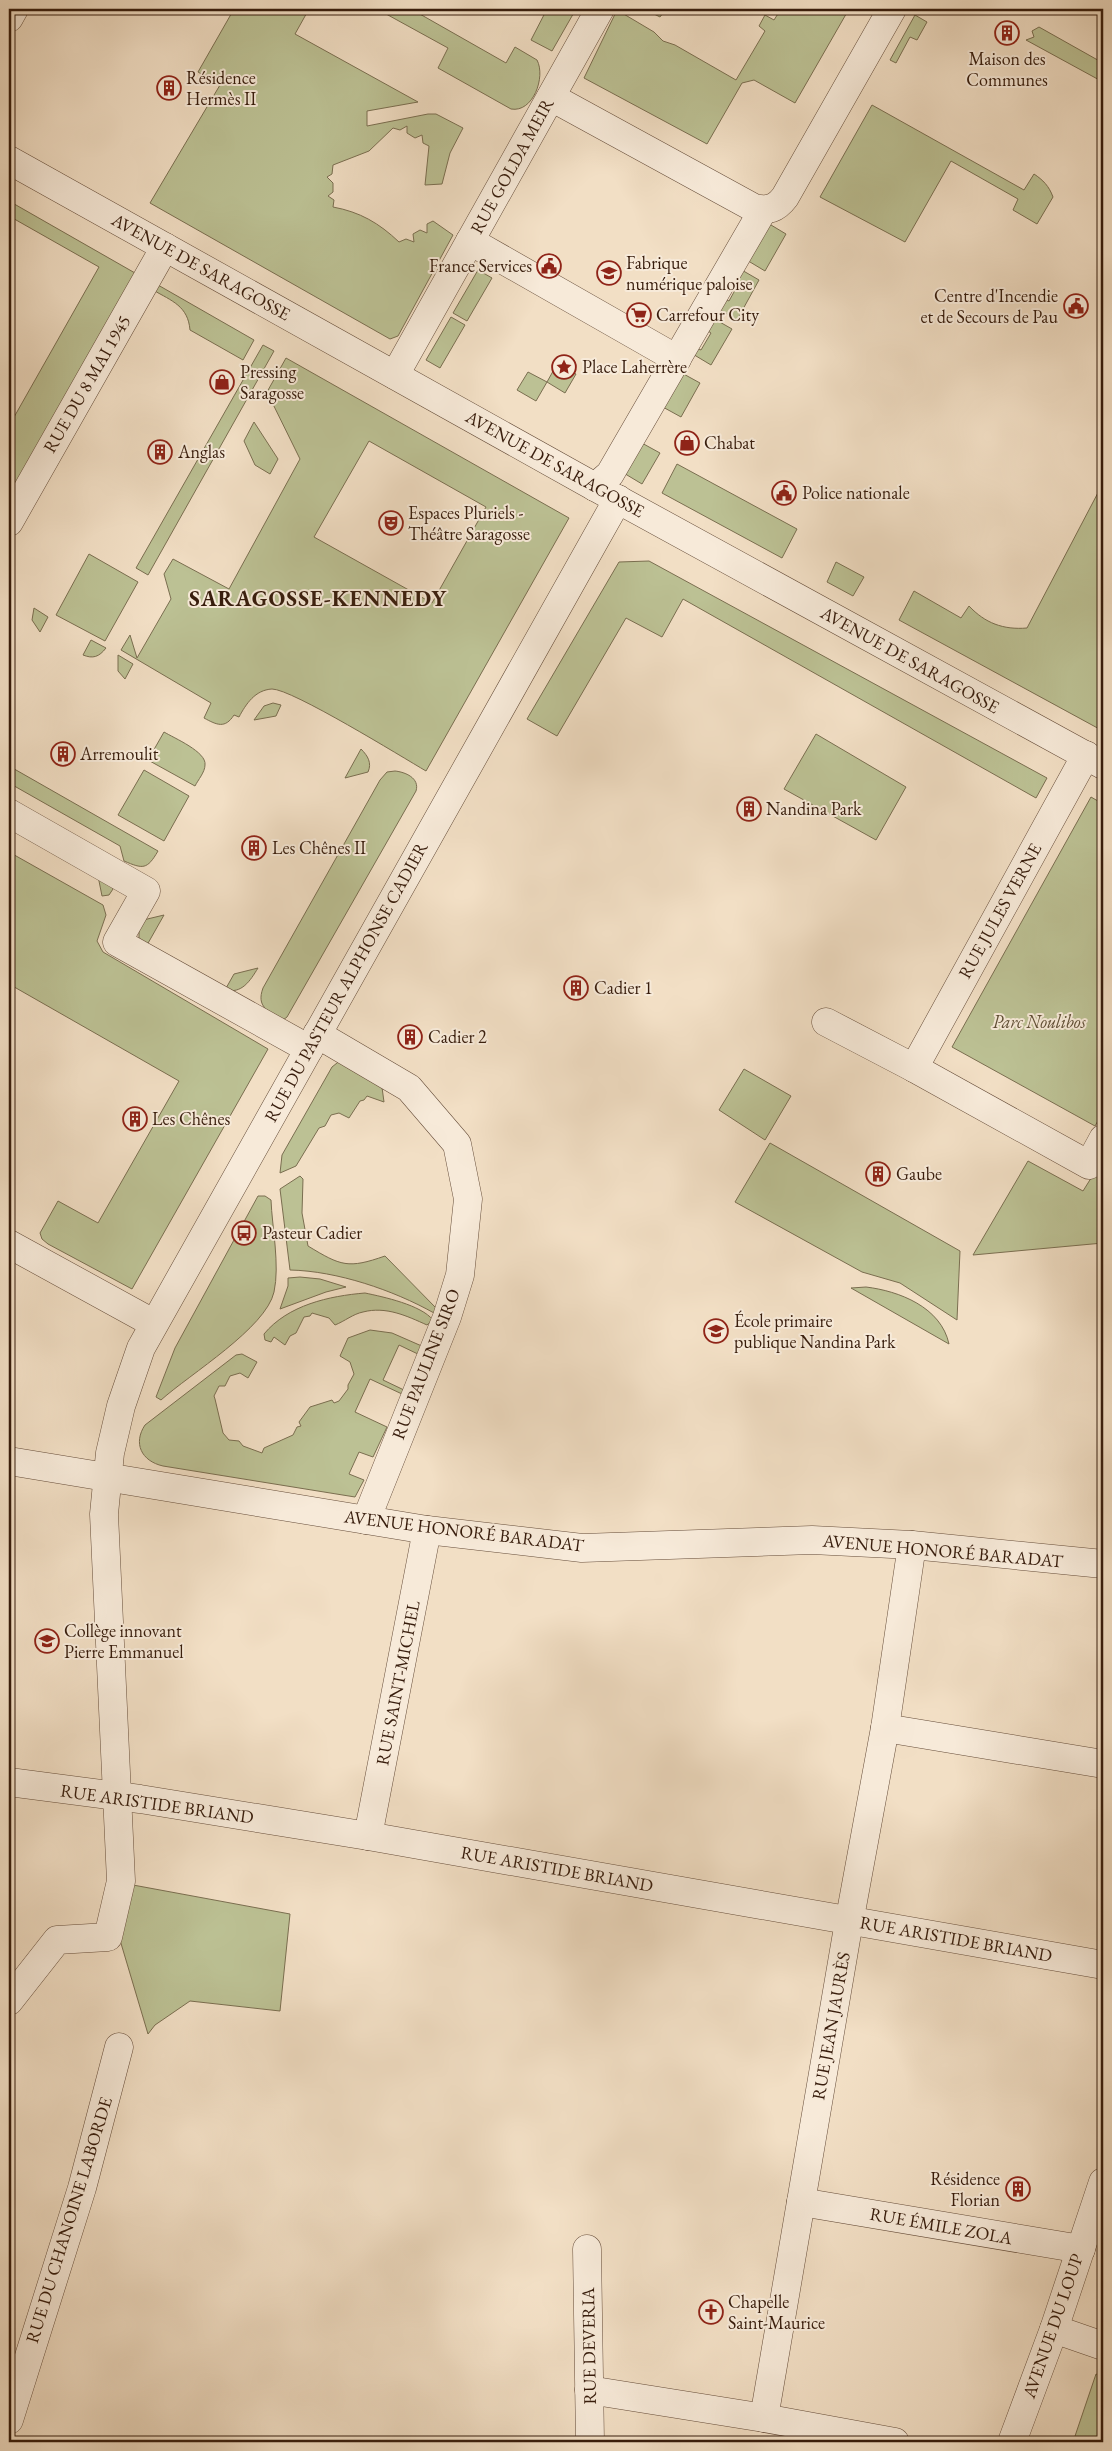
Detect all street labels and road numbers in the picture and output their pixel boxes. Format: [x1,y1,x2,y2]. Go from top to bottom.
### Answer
street label: RUE GOLDA MEIR [465,94,558,238]
street label: AVENUE DE SARAGOSSE [107,207,295,325]
street label: RUE DU 8 MAI 1945 [38,311,135,457]
street label: AVENUE DE SARAGOSSE [461,404,649,522]
street label: AVENUE DE SARAGOSSE [816,600,1004,718]
street label: RUE DU PASTEUR ALPHONSE CADIER [259,837,433,1126]
street label: RUE JULES VERNE [953,839,1046,983]
street label: RUE PAULINE SIRO [386,1285,465,1442]
street label: AVENUE HONORÉ BARADAT [342,1504,586,1557]
street label: AVENUE HONORÉ BARADAT [821,1528,1065,1573]
street label: RUE SAINT-MICHEL [370,1598,425,1767]
street label: RUE ARISTIDE BRIAND [59,1779,255,1828]
street label: RUE ARISTIDE BRIAND [459,1840,655,1897]
street label: RUE ARISTIDE BRIAND [858,1910,1054,1967]
street label: RUE JEAN JAURÈS [806,1950,855,2102]
street label: RUE DU CHANOINE LABORDE [20,2094,117,2346]
street label: RUE ÉMILE ZOLA [868,2202,1015,2249]
street label: AVENUE DU LOUP [1017,2250,1088,2402]
street label: RUE DEVERIA [576,2287,601,2405]

